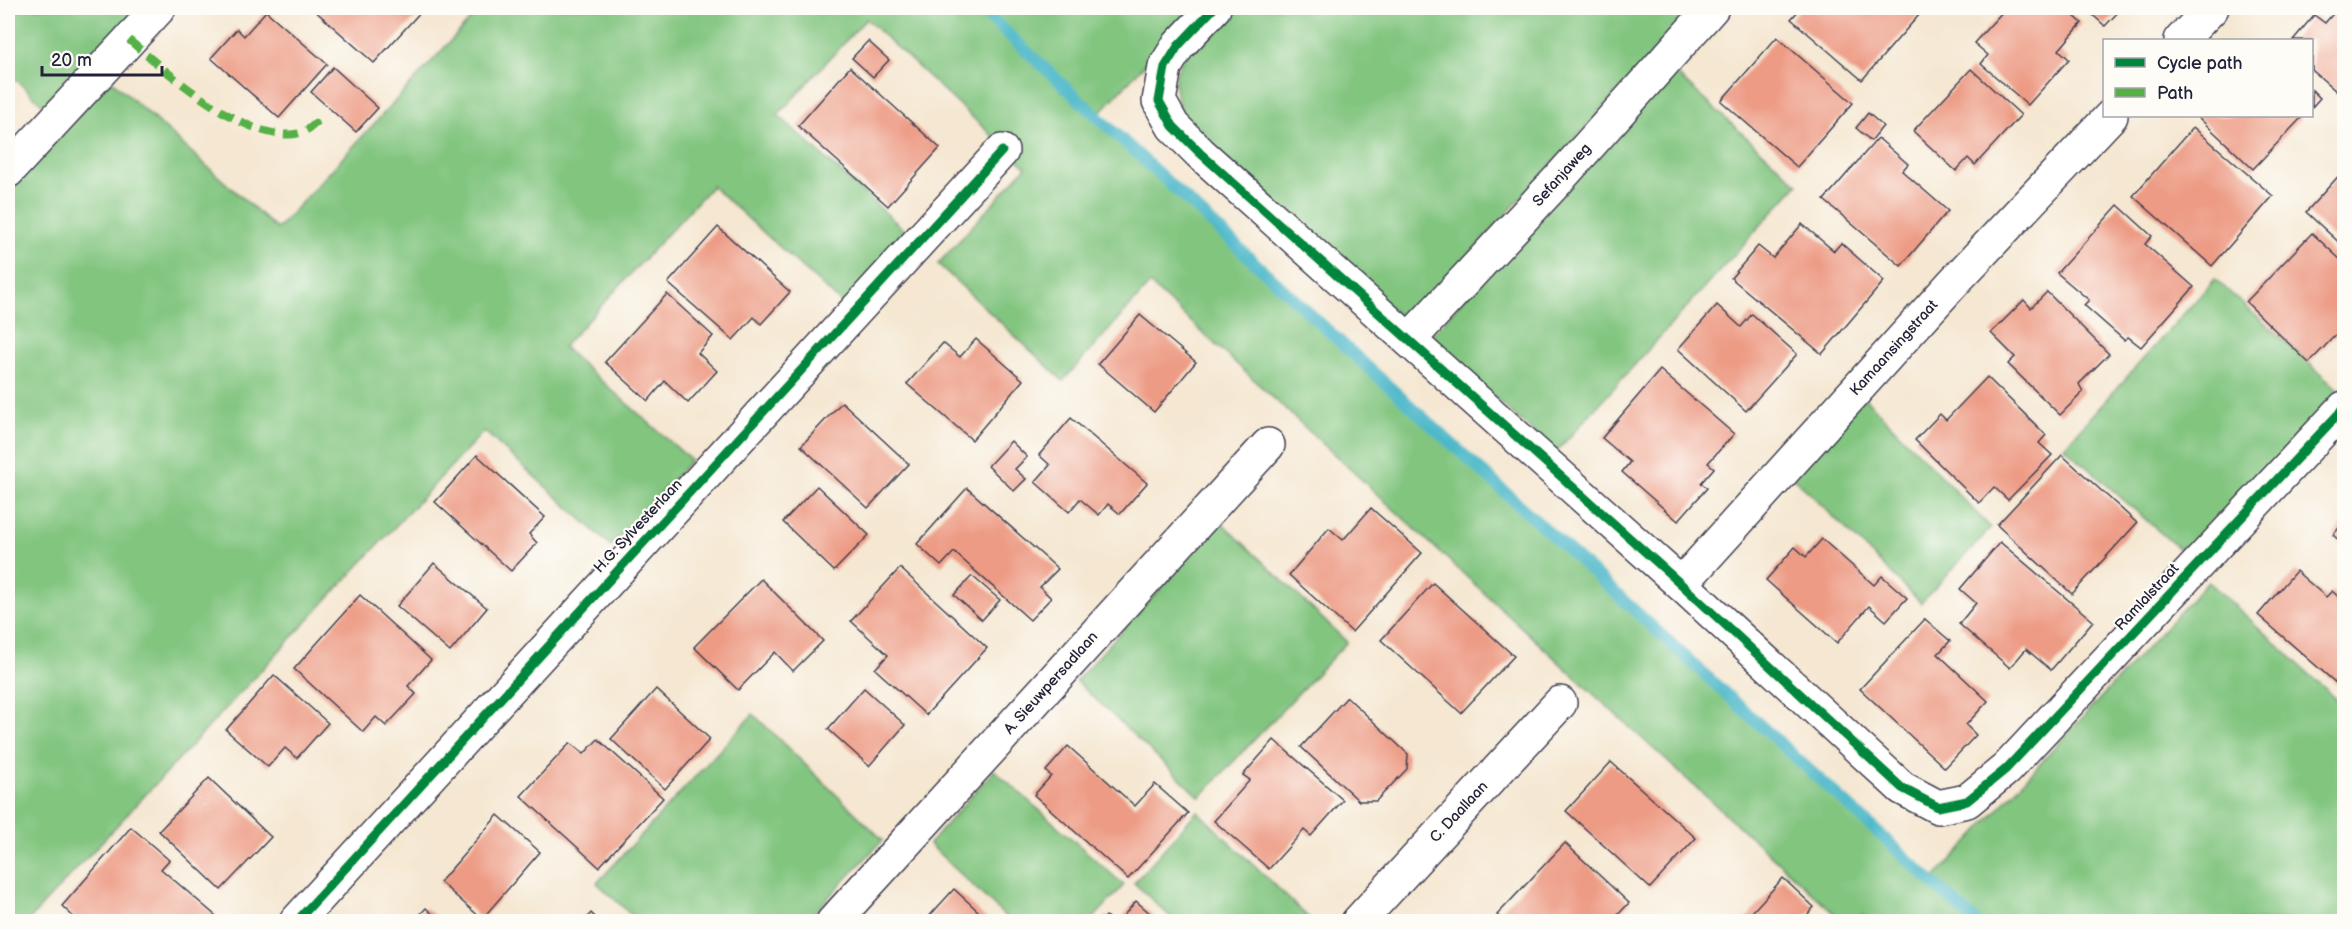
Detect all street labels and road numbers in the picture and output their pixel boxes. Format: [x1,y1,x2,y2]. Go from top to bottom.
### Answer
street label: Sefanjaweg [1529,139,1595,211]
street label: Kamaansingstraat [1846,296,1942,400]
street label: H.G. Sylvesterlaan [590,475,686,577]
street label: Ramlalstraat [2111,559,2183,635]
street label: A. Sieuwpersadlaan [1000,628,1102,738]
street label: C. Daallaan [1426,777,1492,847]

